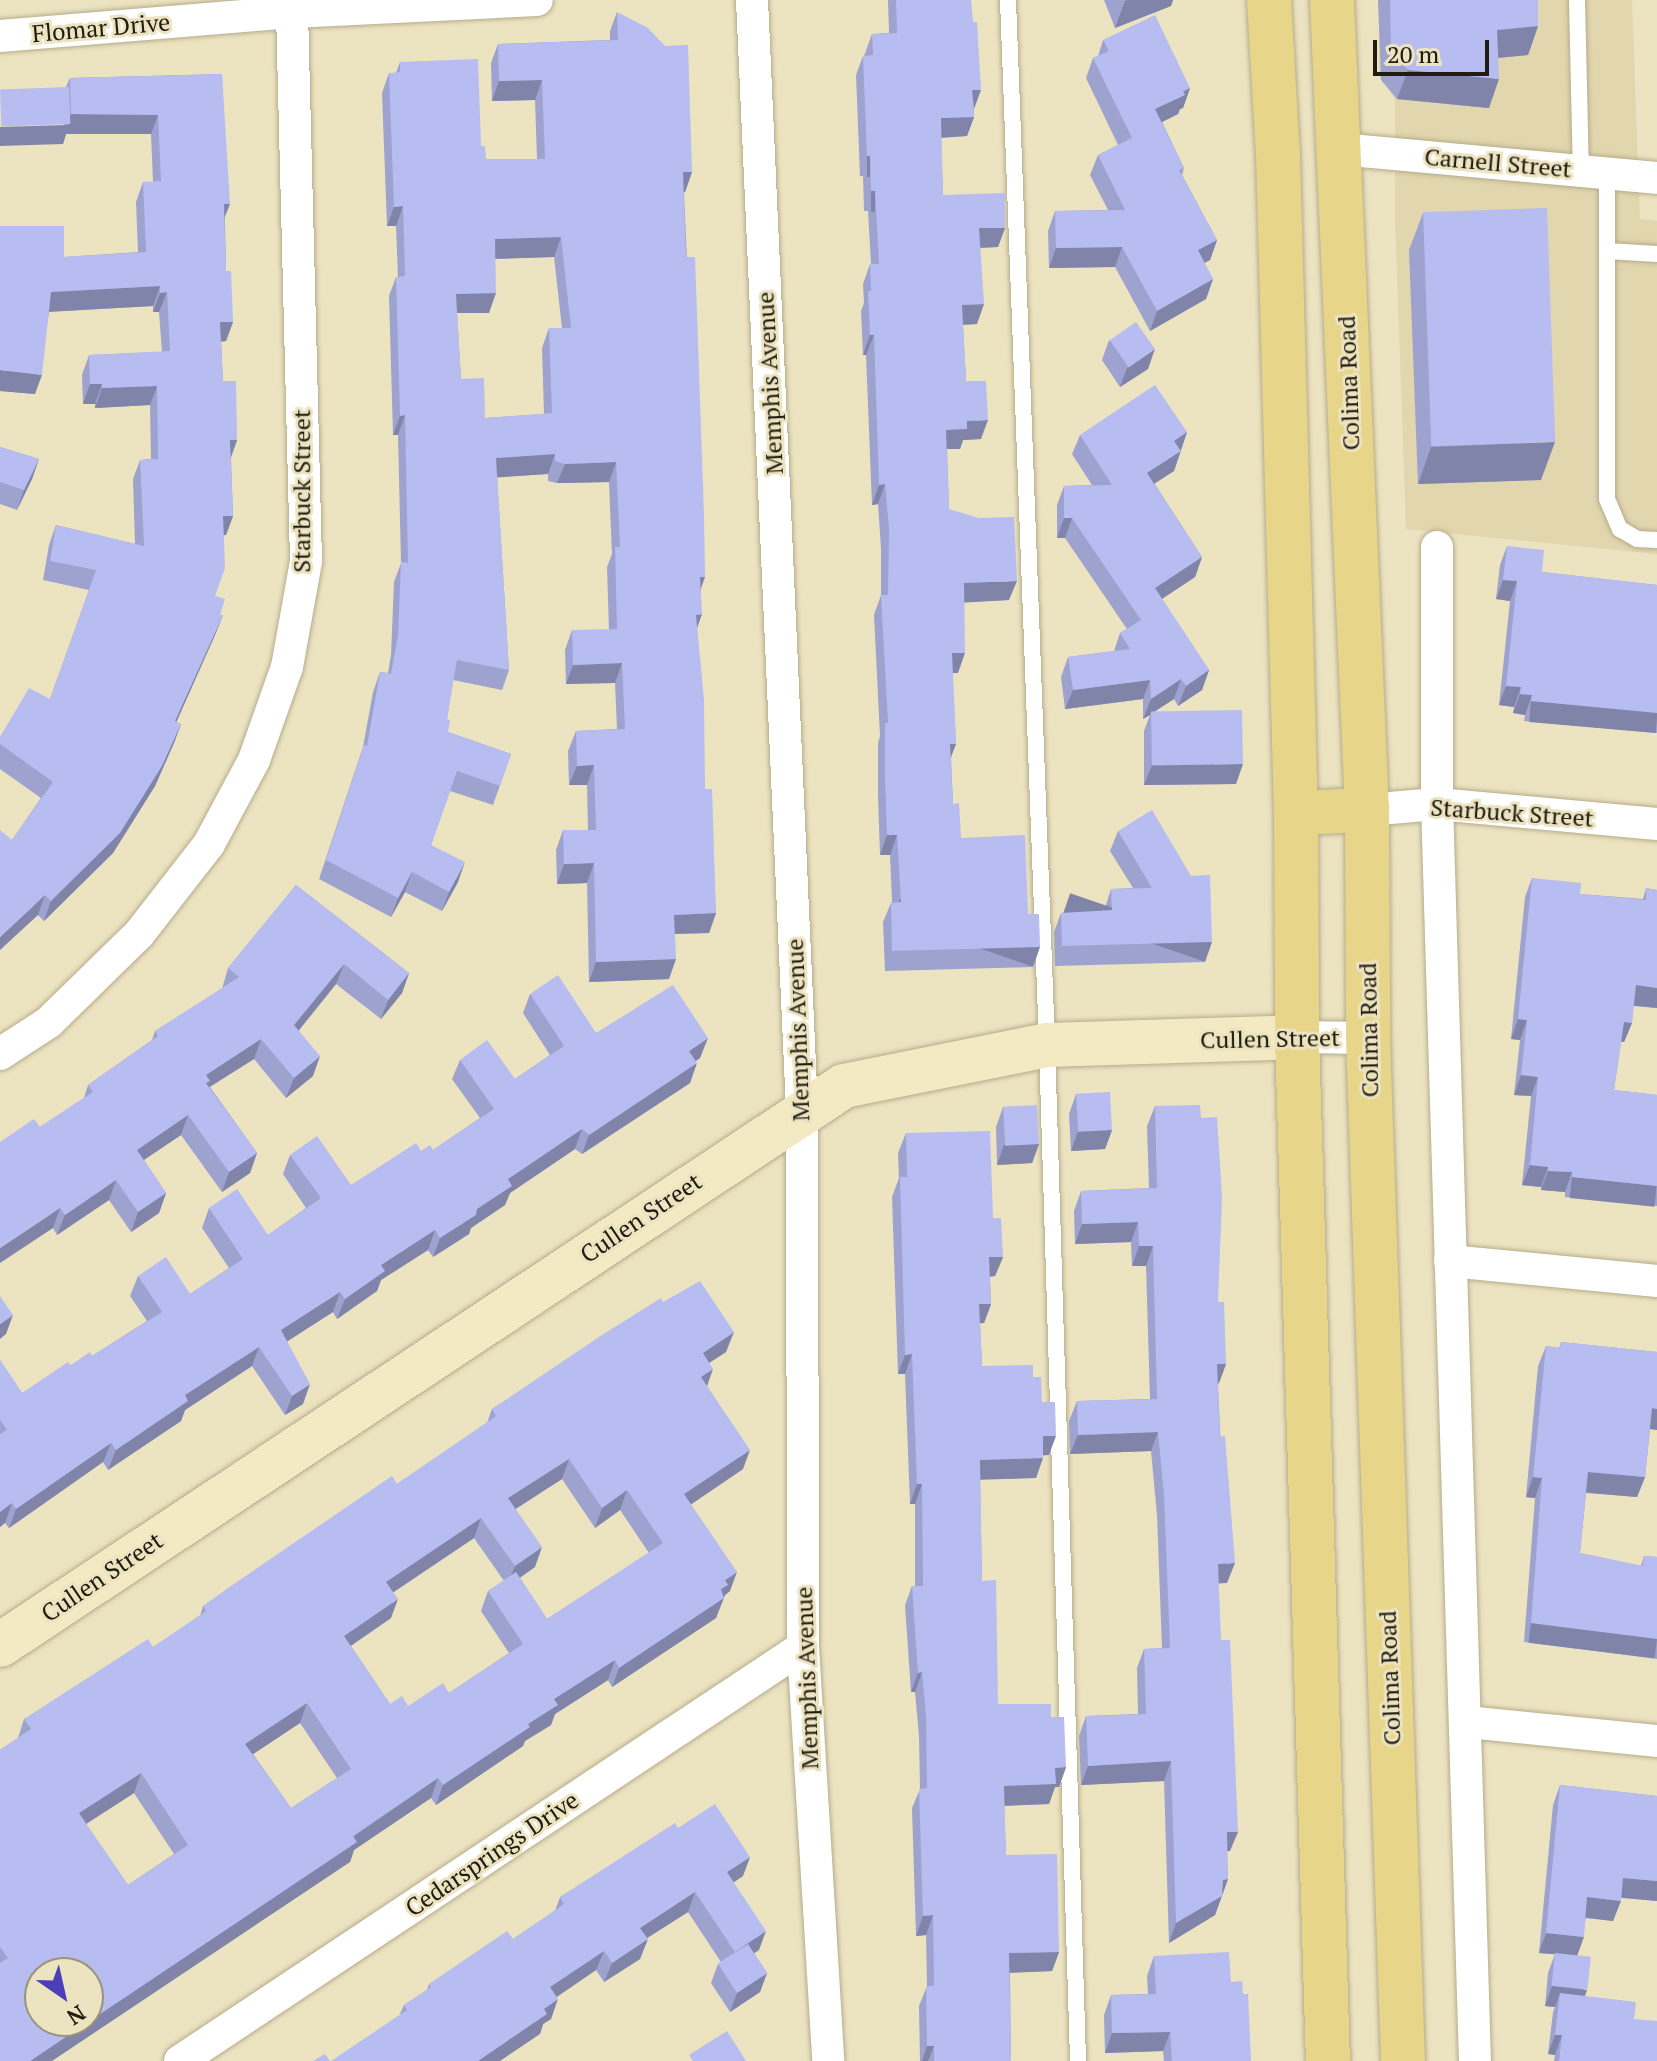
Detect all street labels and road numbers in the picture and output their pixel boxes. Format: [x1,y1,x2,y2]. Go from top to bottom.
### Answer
street label: Flomar Drive [31,8,171,48]
street label: Carnell Street [1423,142,1573,184]
street label: Memphis Avenue [751,291,789,475]
street label: Colima Road [1332,315,1366,451]
street label: Starbuck Street [288,409,316,573]
street label: Starbuck Street [1429,793,1595,833]
street label: Memphis Avenue [780,938,816,1122]
street label: Colima Road [1353,962,1385,1098]
street label: Cullen Street [1200,1023,1340,1055]
street label: Cullen Street [575,1167,707,1269]
street label: Cullen Street [36,1526,168,1628]
street label: Memphis Avenue [789,1586,825,1770]
street label: Colima Road [1373,1610,1407,1746]
street label: Cedarsprings Drive [400,1785,584,1923]

